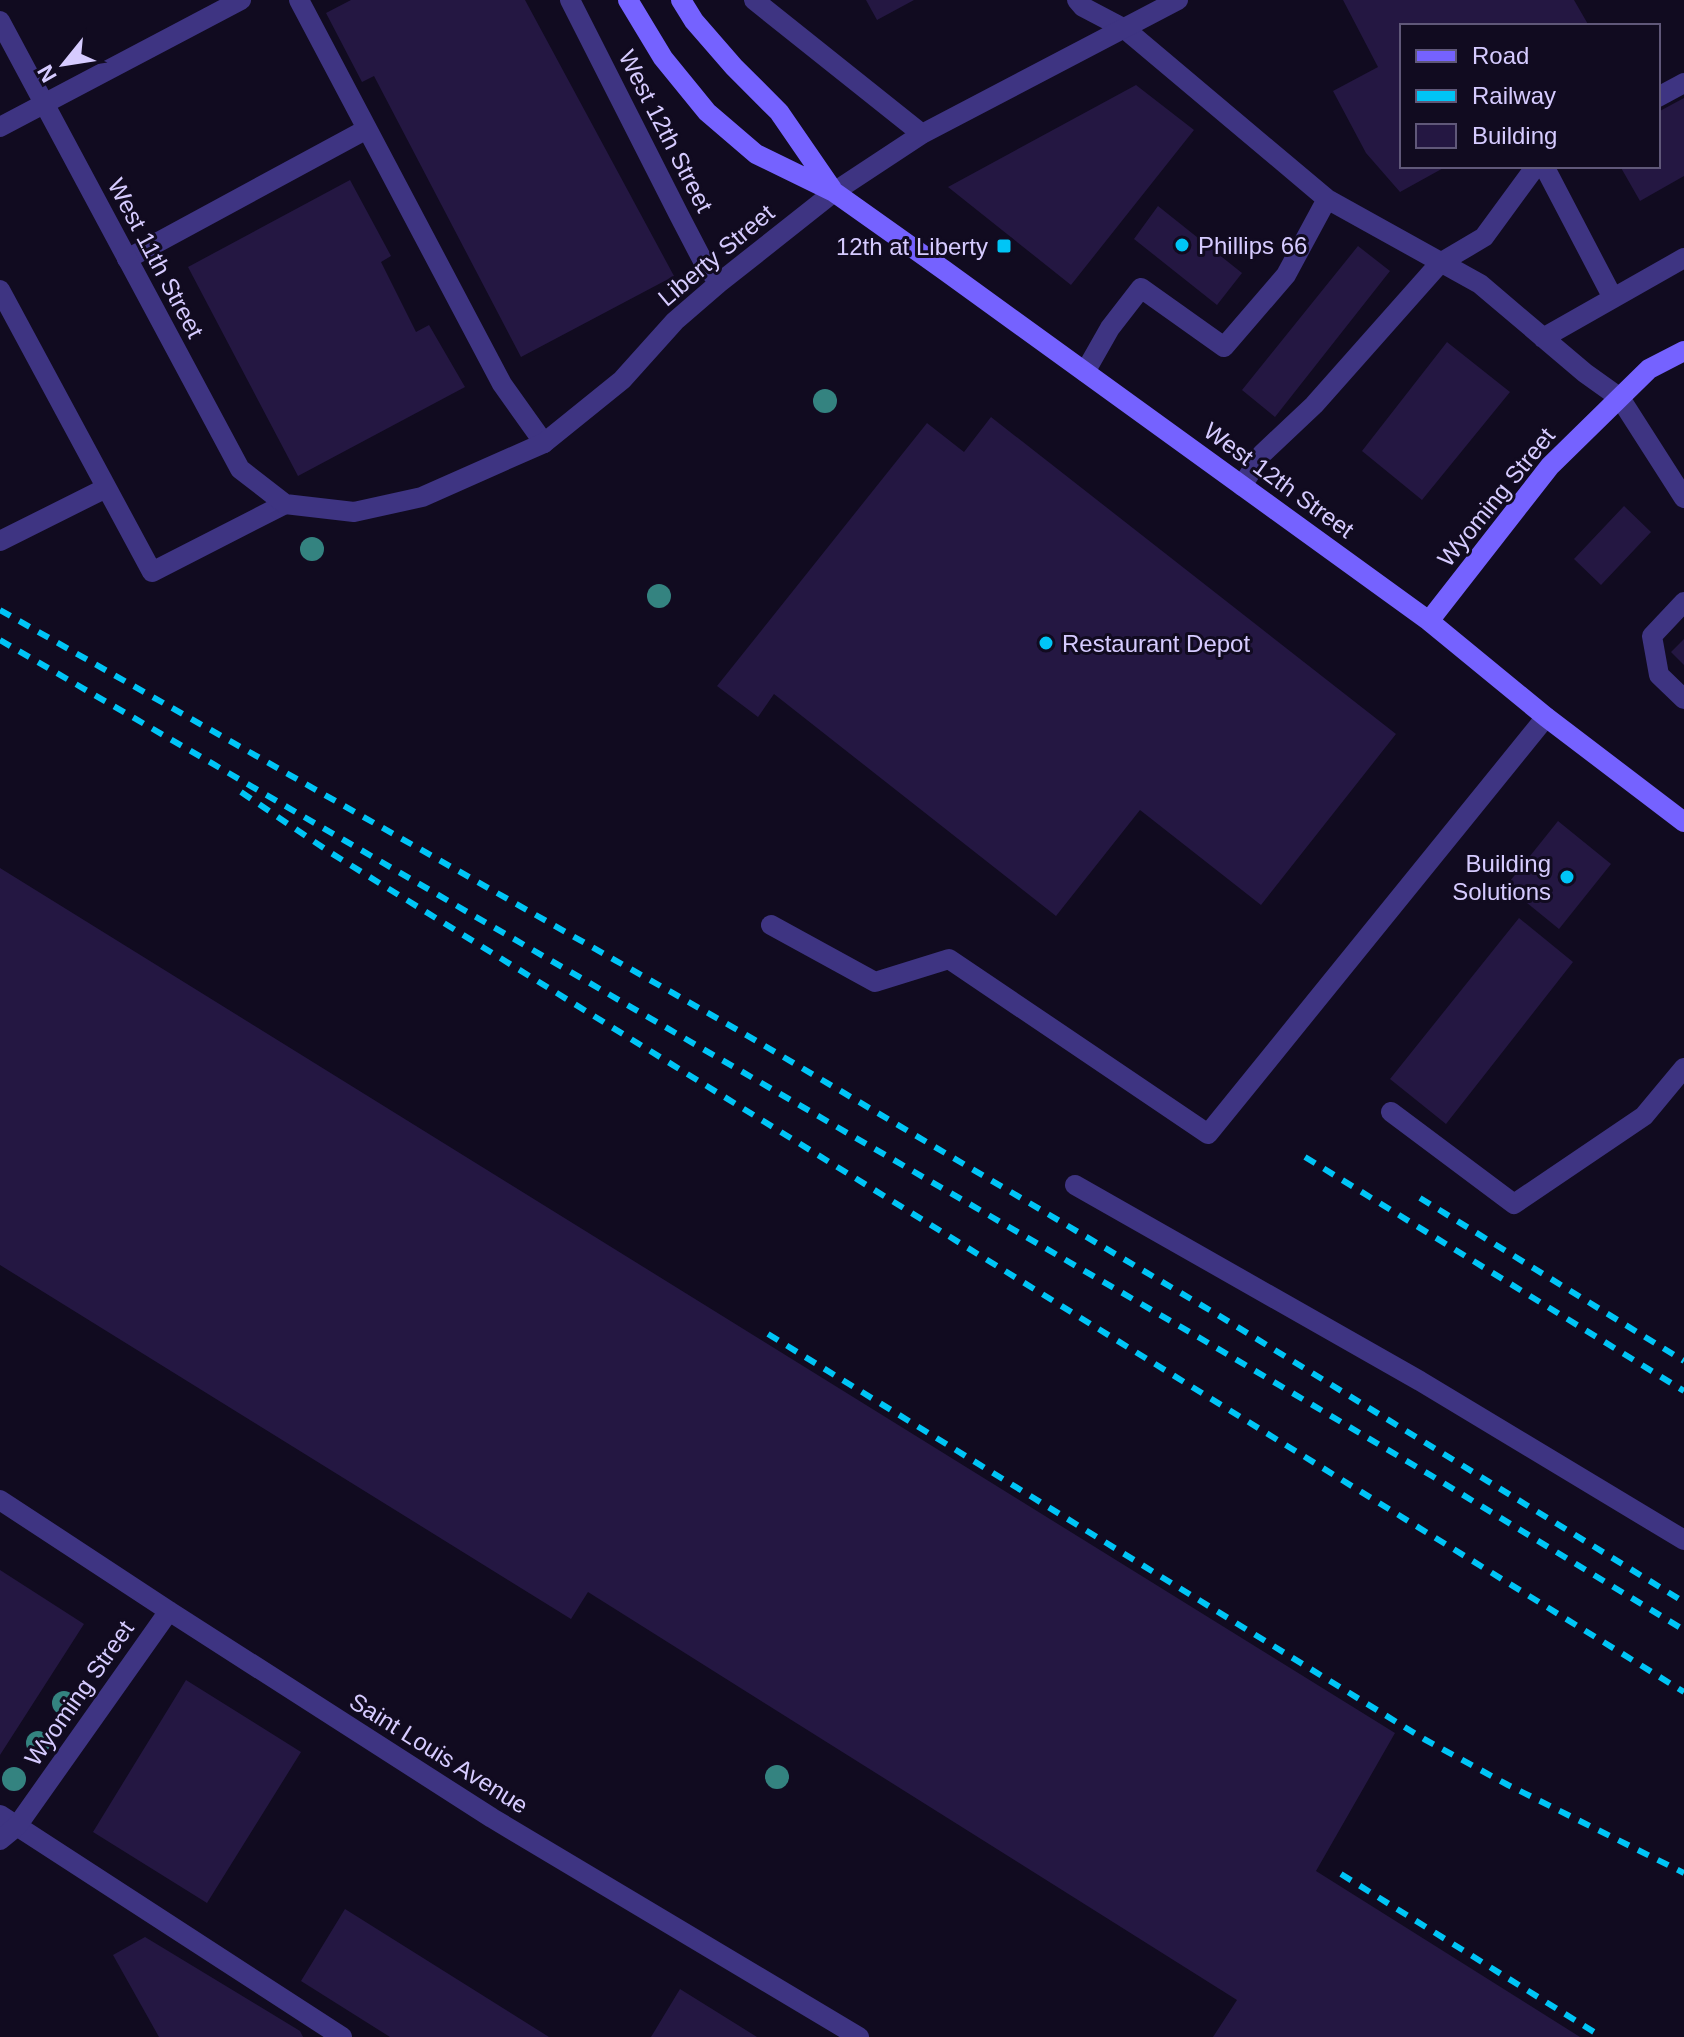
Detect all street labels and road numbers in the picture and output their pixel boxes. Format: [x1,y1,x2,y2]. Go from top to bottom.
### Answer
street label: West 12th Street [613,45,719,217]
street label: West 11th Street [103,174,210,343]
street label: Liberty Street [653,199,780,311]
street label: West 12th Street [1199,417,1359,544]
street label: Wyoming Street [1432,422,1560,572]
street label: Wyoming Street [19,1615,139,1771]
street label: Saint Louis Avenue [345,1687,533,1819]

